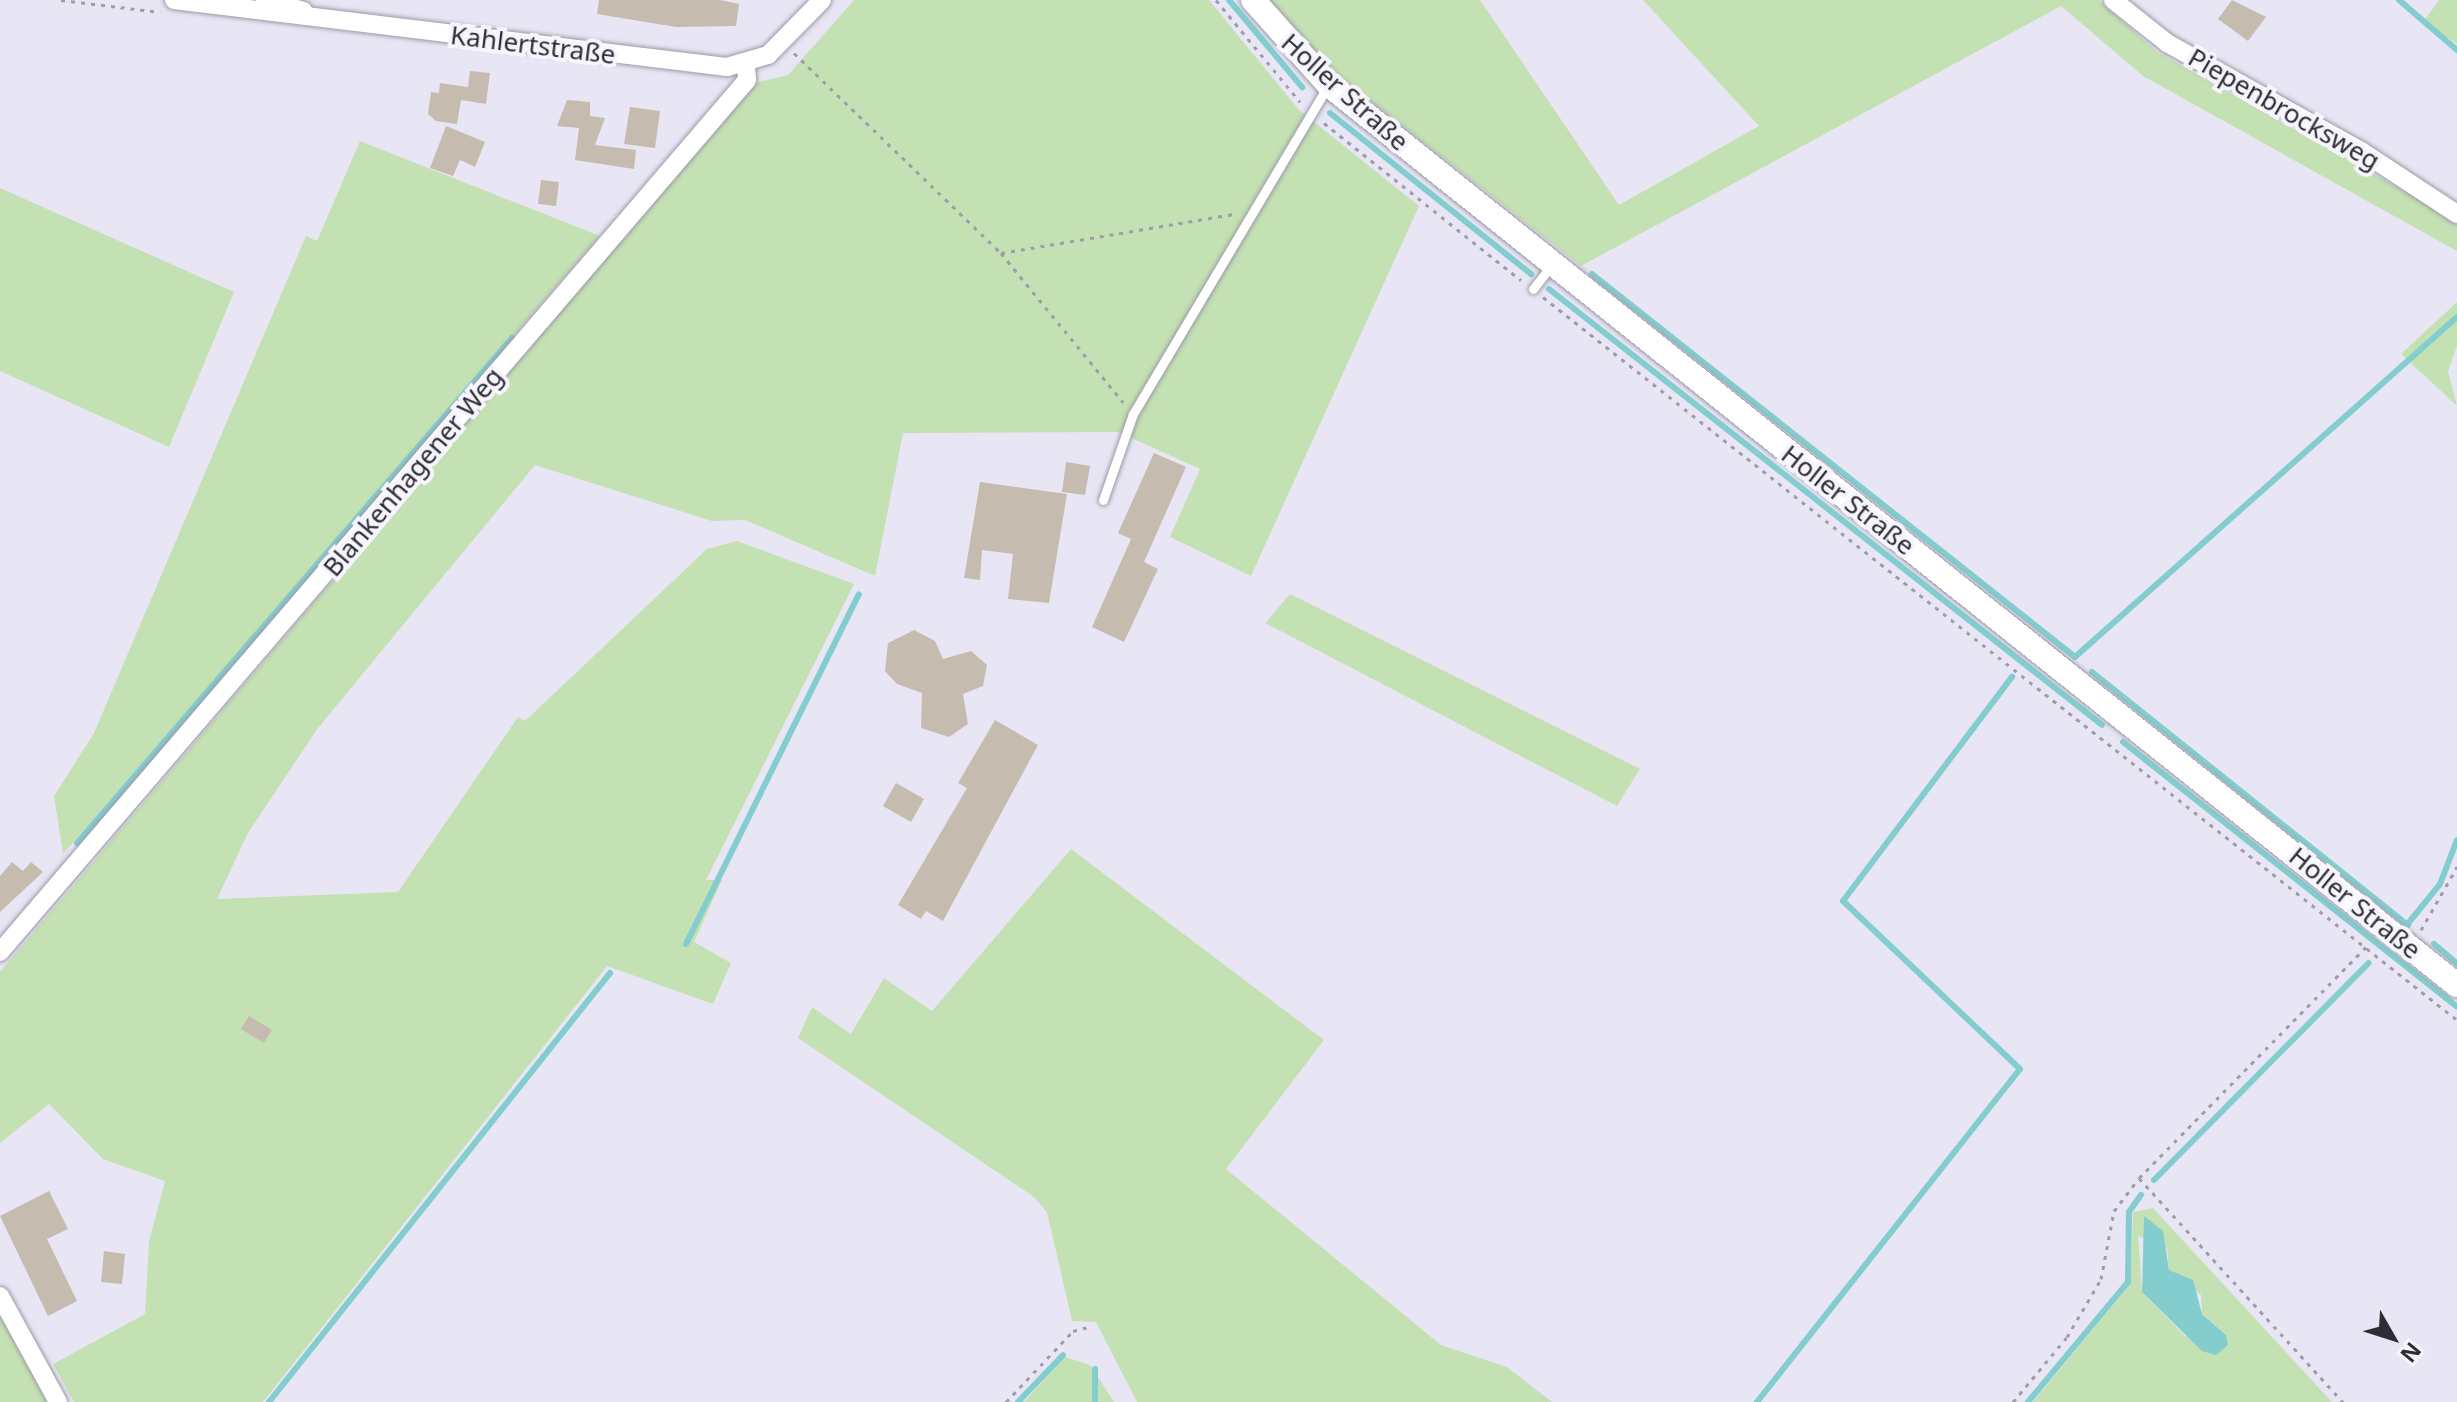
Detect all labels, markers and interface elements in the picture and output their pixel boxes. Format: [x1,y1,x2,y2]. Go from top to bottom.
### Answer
street label: Kahlertstraße [449,19,617,71]
street label: Holler Straße [1275,27,1415,157]
street label: Piepenbrocksweg [2183,42,2385,176]
street label: Blankenhagener Weg [317,361,509,583]
street label: Holler Straße [1775,438,1921,562]
street label: Holler Straße [2283,840,2427,966]
north arrow [2353,1298,2433,1378]
text: N [2394,1337,2429,1369]

